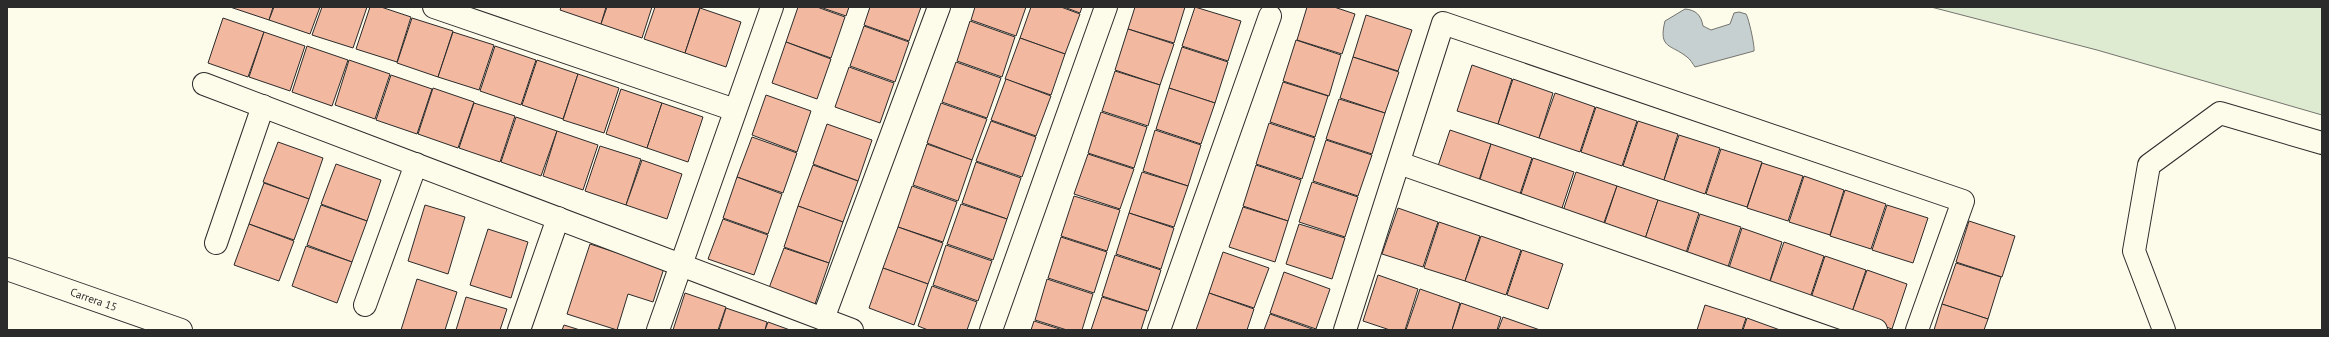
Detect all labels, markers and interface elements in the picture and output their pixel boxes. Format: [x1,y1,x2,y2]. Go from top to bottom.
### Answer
street label: Carrera 15 [68,285,119,314]

